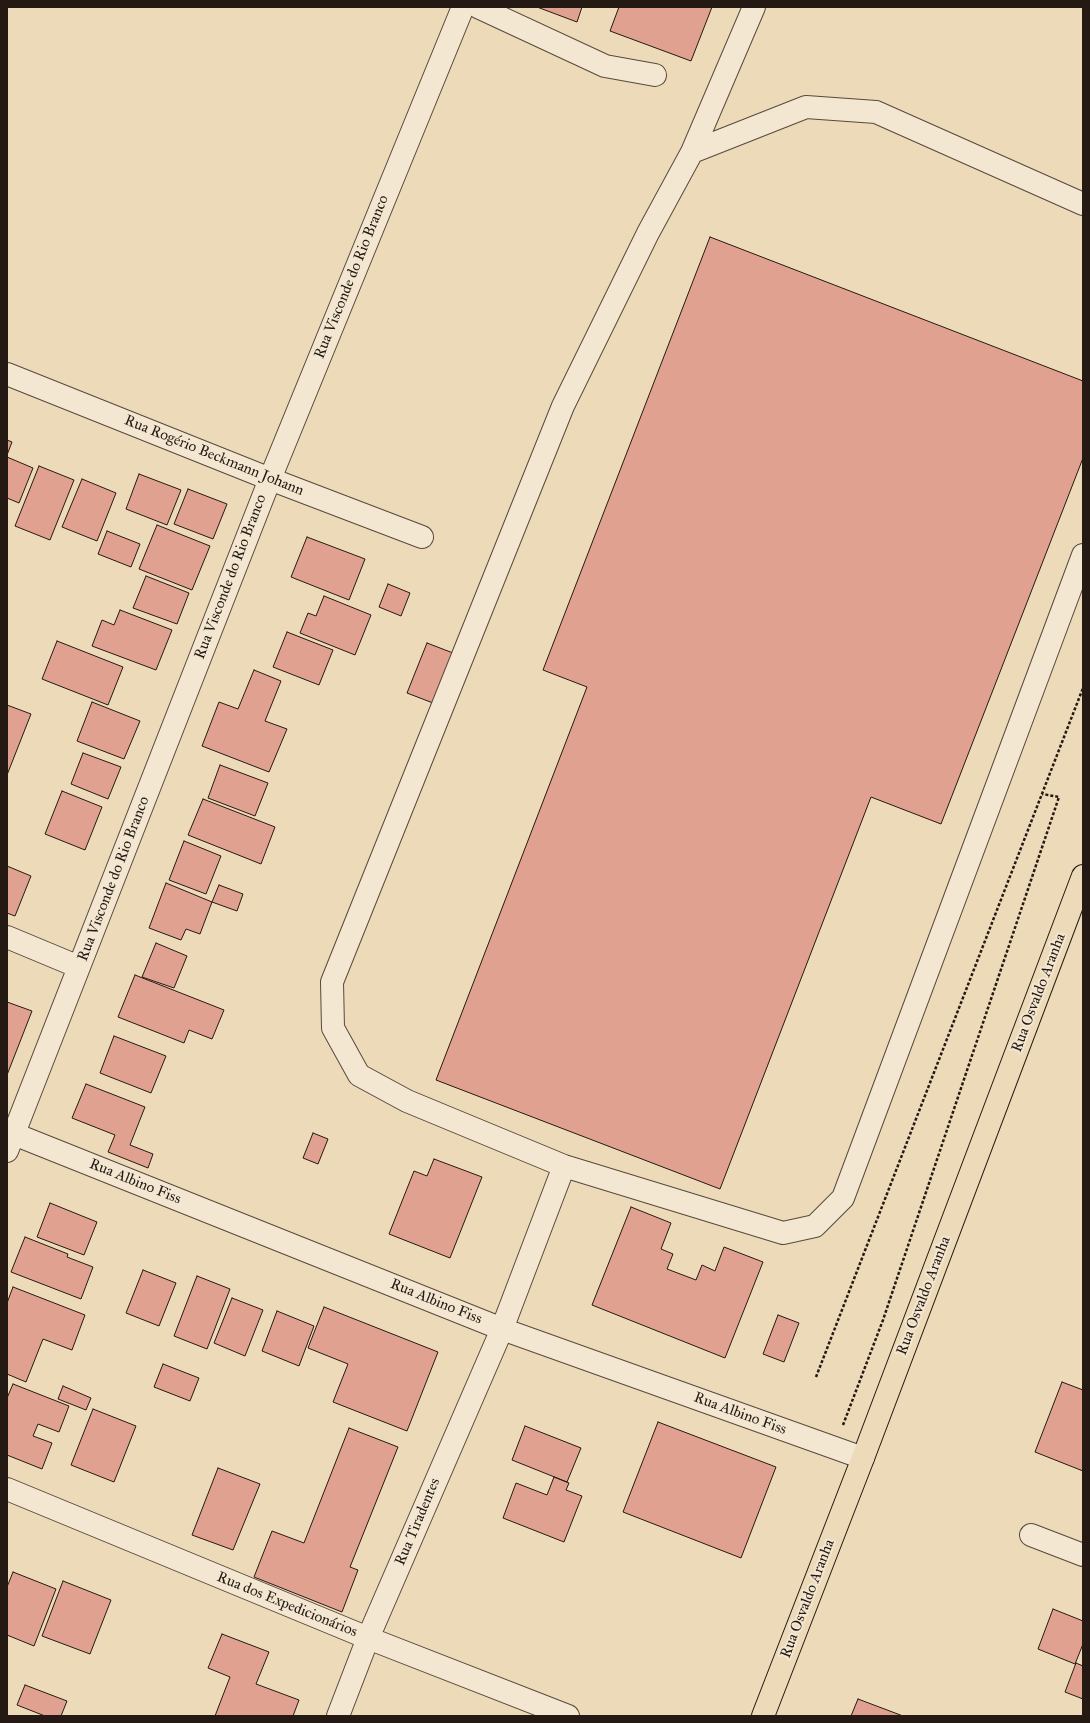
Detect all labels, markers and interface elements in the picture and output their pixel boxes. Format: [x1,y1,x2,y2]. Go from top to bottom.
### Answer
street label: Rua Visconde do Rio Branco [311,193,393,361]
street label: Rua Rogério Beckmann Johann [122,412,306,500]
street label: Rua Visconde do Rio Branco [191,492,271,662]
street label: Rua Visconde do Rio Branco [74,794,154,964]
street label: Rua Osvaldo Aranha [1008,931,1070,1055]
street label: Rua Albino Fiss [86,1155,184,1209]
street label: Rua Osvaldo Aranha [893,1234,955,1358]
street label: Rua Albino Fiss [387,1275,485,1329]
street label: Rua Albino Fiss [691,1389,789,1439]
street label: Rua Tiradentes [392,1476,444,1568]
street label: Rua Osvaldo Aranha [777,1537,839,1661]
street label: Rua dos Expedicionários [214,1569,360,1641]

